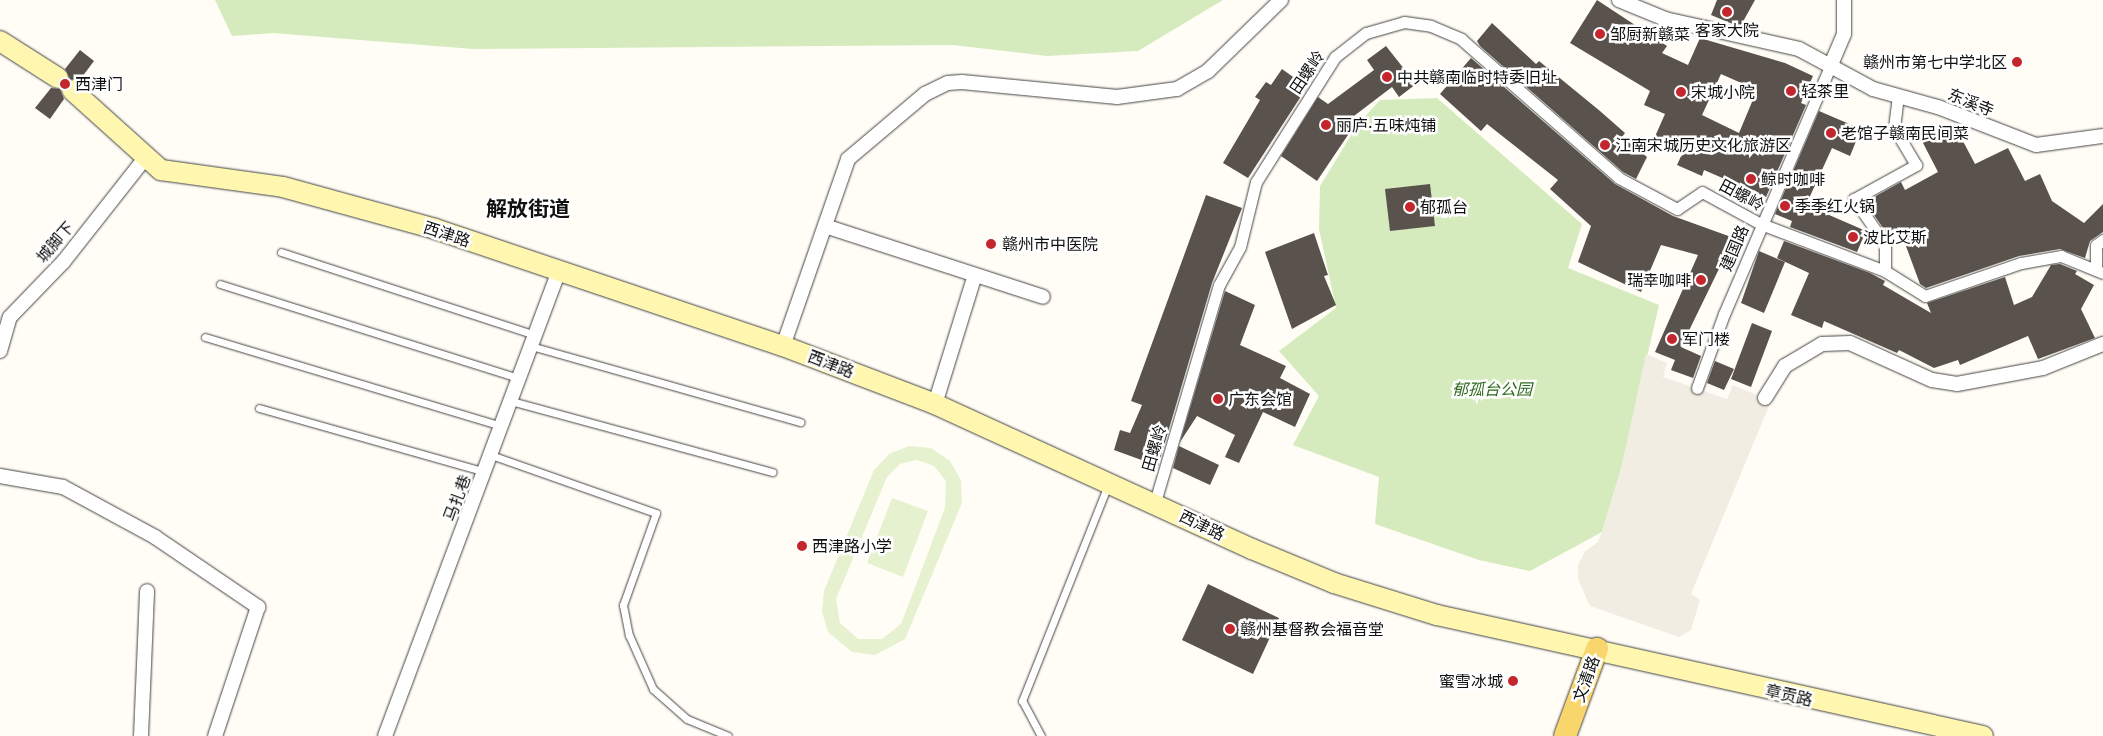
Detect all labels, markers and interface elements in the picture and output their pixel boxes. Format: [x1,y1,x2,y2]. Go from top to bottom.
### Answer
marker: 客家大院 [1721,6,1733,18]
place label: 客家大院 [1695,20,1759,40]
place label: 邹厨新赣菜 [1610,24,1690,44]
marker: 邹厨新赣菜 [1594,28,1606,40]
street label: 田螺岭 [1286,47,1328,97]
place label: 赣州市第七中学北区 [1863,52,2007,72]
marker: 赣州市第七中学北区 [2011,56,2023,68]
place label: 中共赣南临时特委旧址 [1397,67,1557,87]
marker: 中共赣南临时特委旧址 [1381,71,1393,83]
place label: 西津门 [75,74,123,94]
marker: 西津门 [59,78,71,90]
place label: 轻茶里 [1801,81,1849,101]
place label: 宋城小院 [1691,82,1755,102]
street label: 东溪寺 [1945,84,1997,120]
marker: 轻茶里 [1785,85,1797,97]
marker: 宋城小院 [1675,86,1687,98]
place label: 丽庐·五味炖铺 [1336,115,1437,135]
marker: 丽庐·五味炖铺 [1320,119,1332,131]
place label: 老馆子赣南民间菜 [1841,123,1969,143]
marker: 老馆子赣南民间菜 [1825,127,1837,139]
place label: 江南宋城历史文化旅游区 [1615,135,1791,155]
marker: 江南宋城历史文化旅游区 [1599,139,1611,151]
place label: 鲸时咖啡 [1761,169,1825,189]
marker: 鲸时咖啡 [1745,173,1757,185]
street label: 田螺岭 [1716,175,1768,215]
district label: 解放街道 [486,196,570,222]
place label: 季季红火锅 [1795,196,1875,216]
place label: 郁孤台 [1420,197,1468,217]
marker: 季季红火锅 [1779,200,1791,212]
marker: 郁孤台 [1404,201,1416,213]
street label: 西津路 [421,217,473,251]
street label: 城脚下 [32,218,78,266]
street label: 建国路 [1716,222,1752,274]
place label: 波比艾斯 [1863,227,1927,247]
marker: 波比艾斯 [1847,231,1859,243]
place label: 赣州市中医院 [1002,234,1098,254]
marker: 赣州市中医院 [984,237,998,251]
place label: 瑞幸咖啡 [1627,270,1691,290]
marker: 瑞幸咖啡 [1695,274,1707,286]
place label: 军门楼 [1682,329,1730,349]
marker: 军门楼 [1666,333,1678,345]
street label: 西津路 [805,346,857,382]
park label: 郁孤台公园 [1452,379,1532,399]
place label: 广东会馆 [1228,389,1292,409]
marker: 广东会馆 [1212,393,1224,405]
street label: 田螺岭 [1138,422,1170,474]
street label: 马扎巷 [440,472,474,524]
street label: 西津路 [1176,506,1228,544]
place label: 西津路小学 [812,536,892,556]
marker: 西津路小学 [796,540,808,552]
place label: 赣州基督教会福音堂 [1240,619,1384,639]
marker: 赣州基督教会福音堂 [1224,623,1236,635]
street label: 文清路 [1569,653,1603,705]
place label: 蜜雪冰城 [1439,671,1503,691]
marker: 蜜雪冰城 [1507,675,1519,687]
street label: 章贡路 [1763,680,1815,710]

